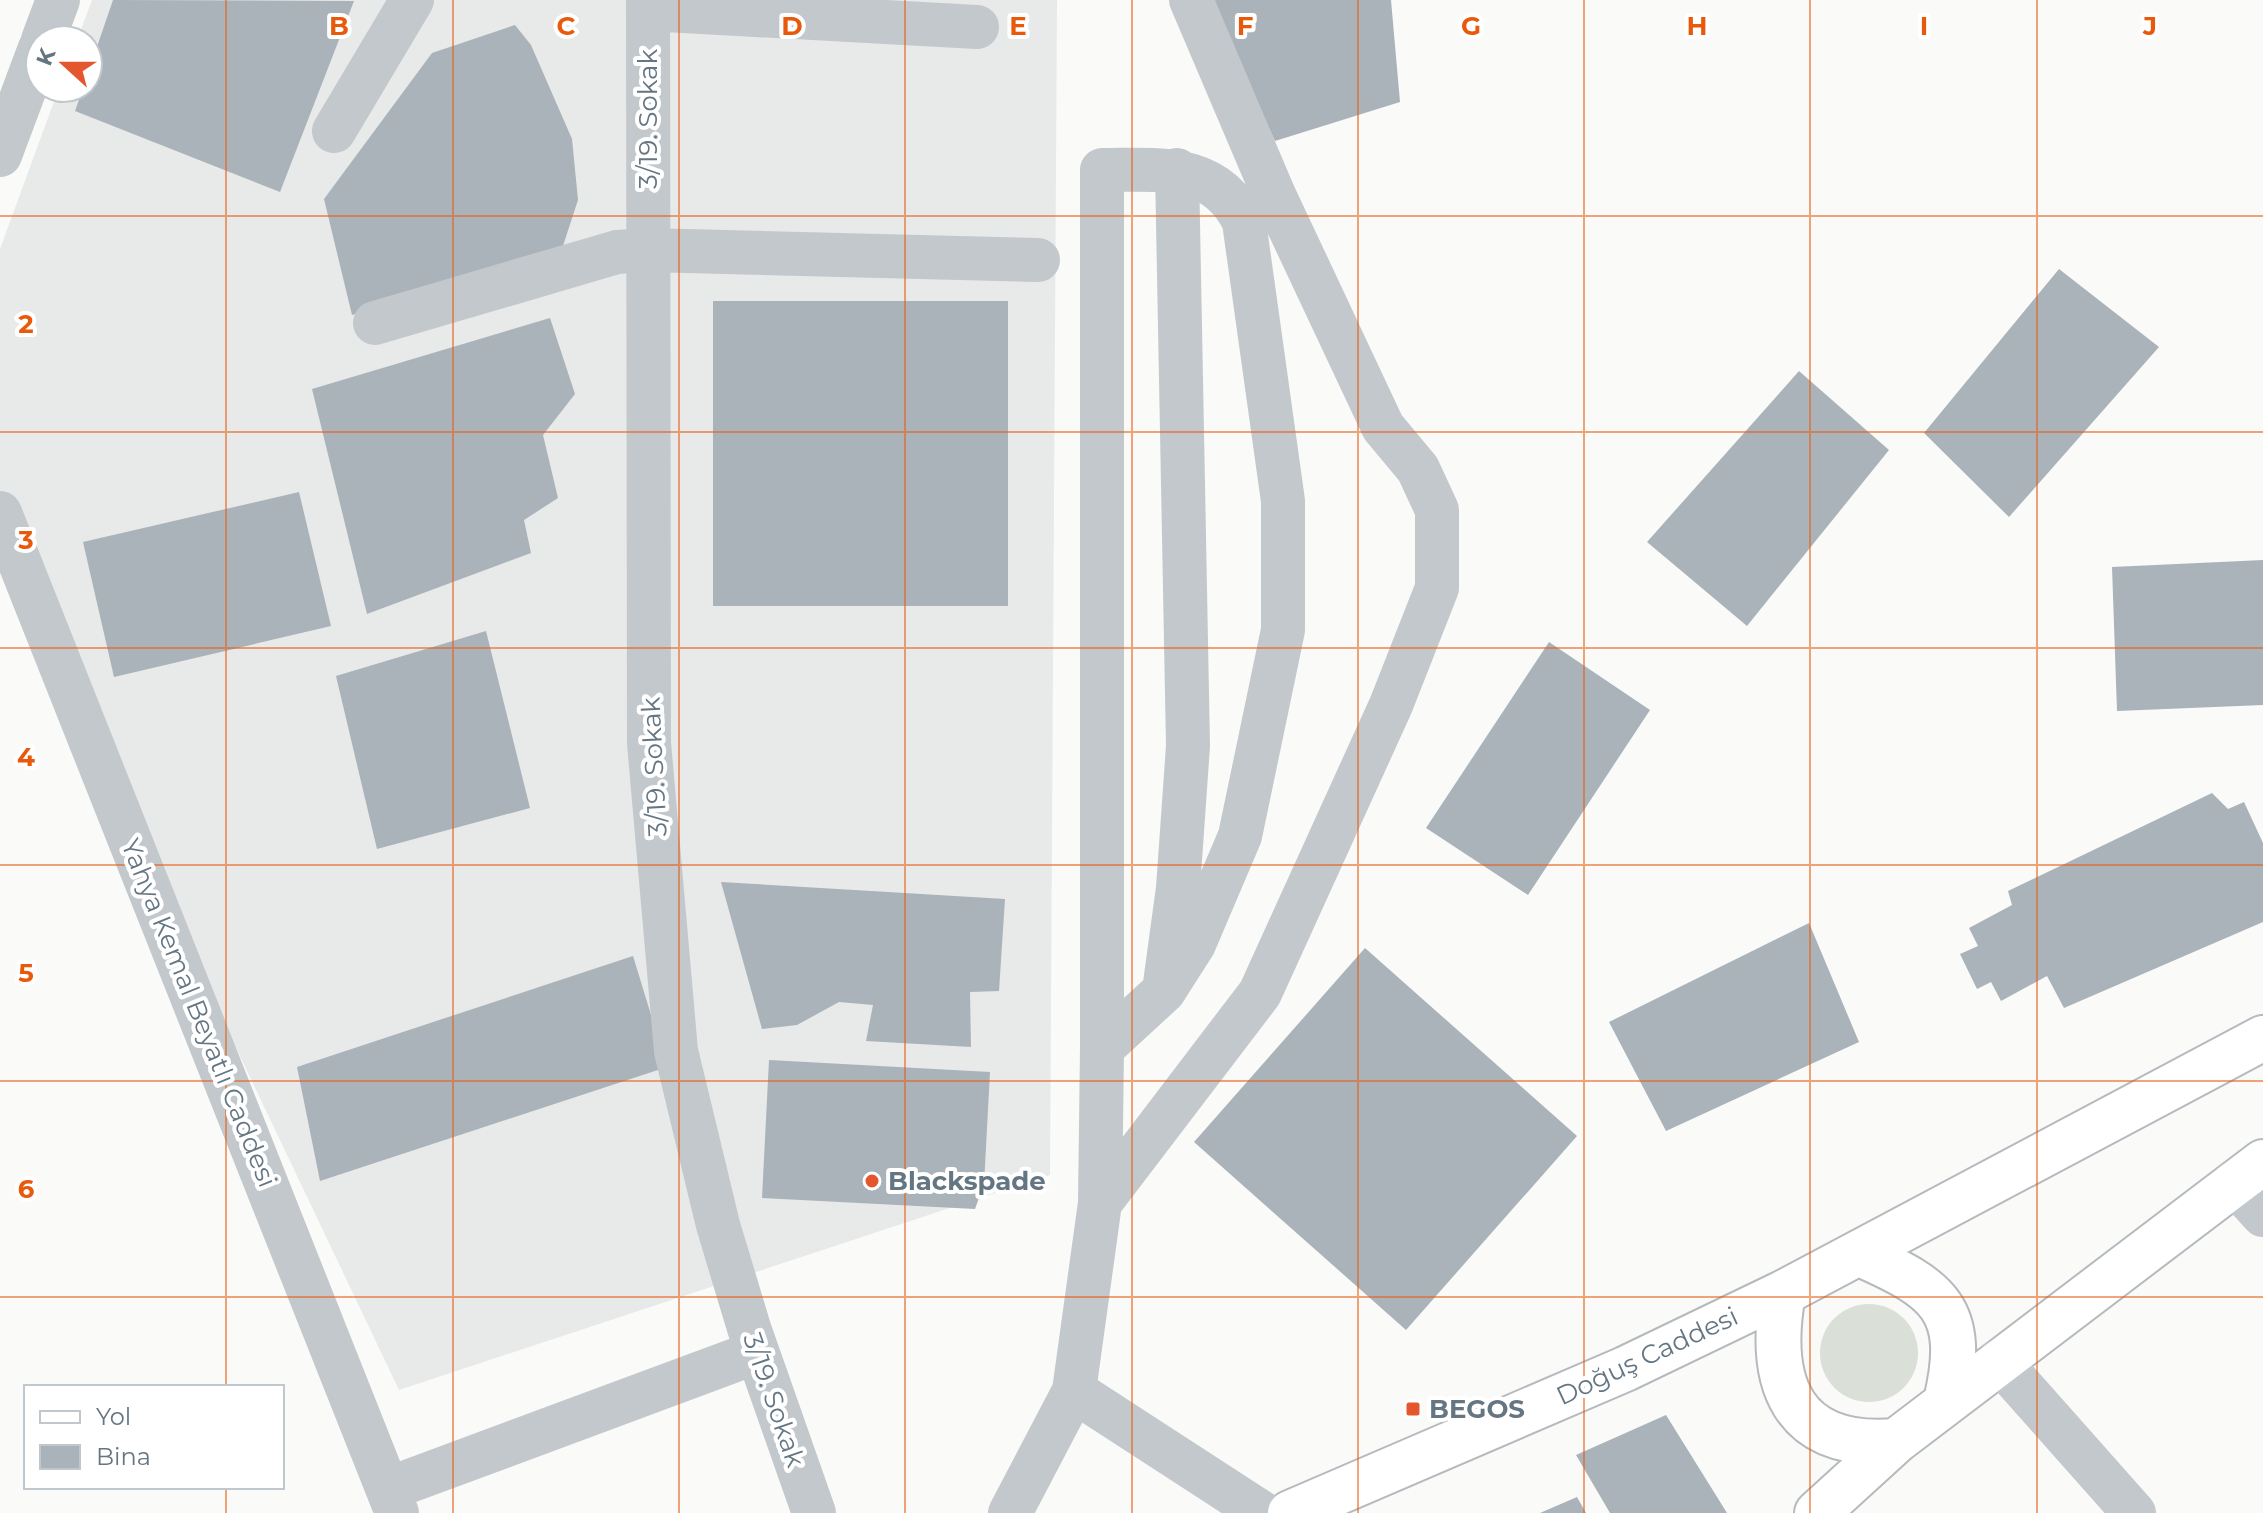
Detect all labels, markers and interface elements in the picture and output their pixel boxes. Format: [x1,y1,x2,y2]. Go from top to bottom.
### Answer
text: B [329,10,349,42]
text: C [557,10,576,42]
text: D [781,10,803,42]
text: E [1009,10,1027,42]
text: F [1237,10,1253,42]
text: G [1461,10,1481,42]
text: H [1686,10,1708,42]
text: I [1920,10,1928,42]
text: J [2142,10,2157,42]
north arrow [24,24,104,104]
text: K [30,44,62,69]
street label: 3/19. Sokak [632,49,664,189]
text: 2 [18,308,34,340]
text: 3 [17,524,34,556]
street label: 3/19. Sokak [634,696,674,838]
text: 4 [17,741,35,773]
street label: Yahya Kemal Beyatlı Caddesi [114,834,284,1192]
text: 5 [18,957,34,989]
place label: Blackspade [888,1165,1046,1197]
marker: Blackspade [863,1172,881,1190]
text: 6 [18,1173,35,1205]
street label: Doğuş Caddesi [1551,1300,1743,1412]
street label: 3/19. Sokak [736,1329,812,1472]
legend [24,1385,284,1489]
place label: BEGOS [1429,1393,1525,1425]
marker: BEGOS [1404,1400,1422,1418]
text: Yol [96,1402,131,1431]
text: Bina [96,1442,151,1471]

